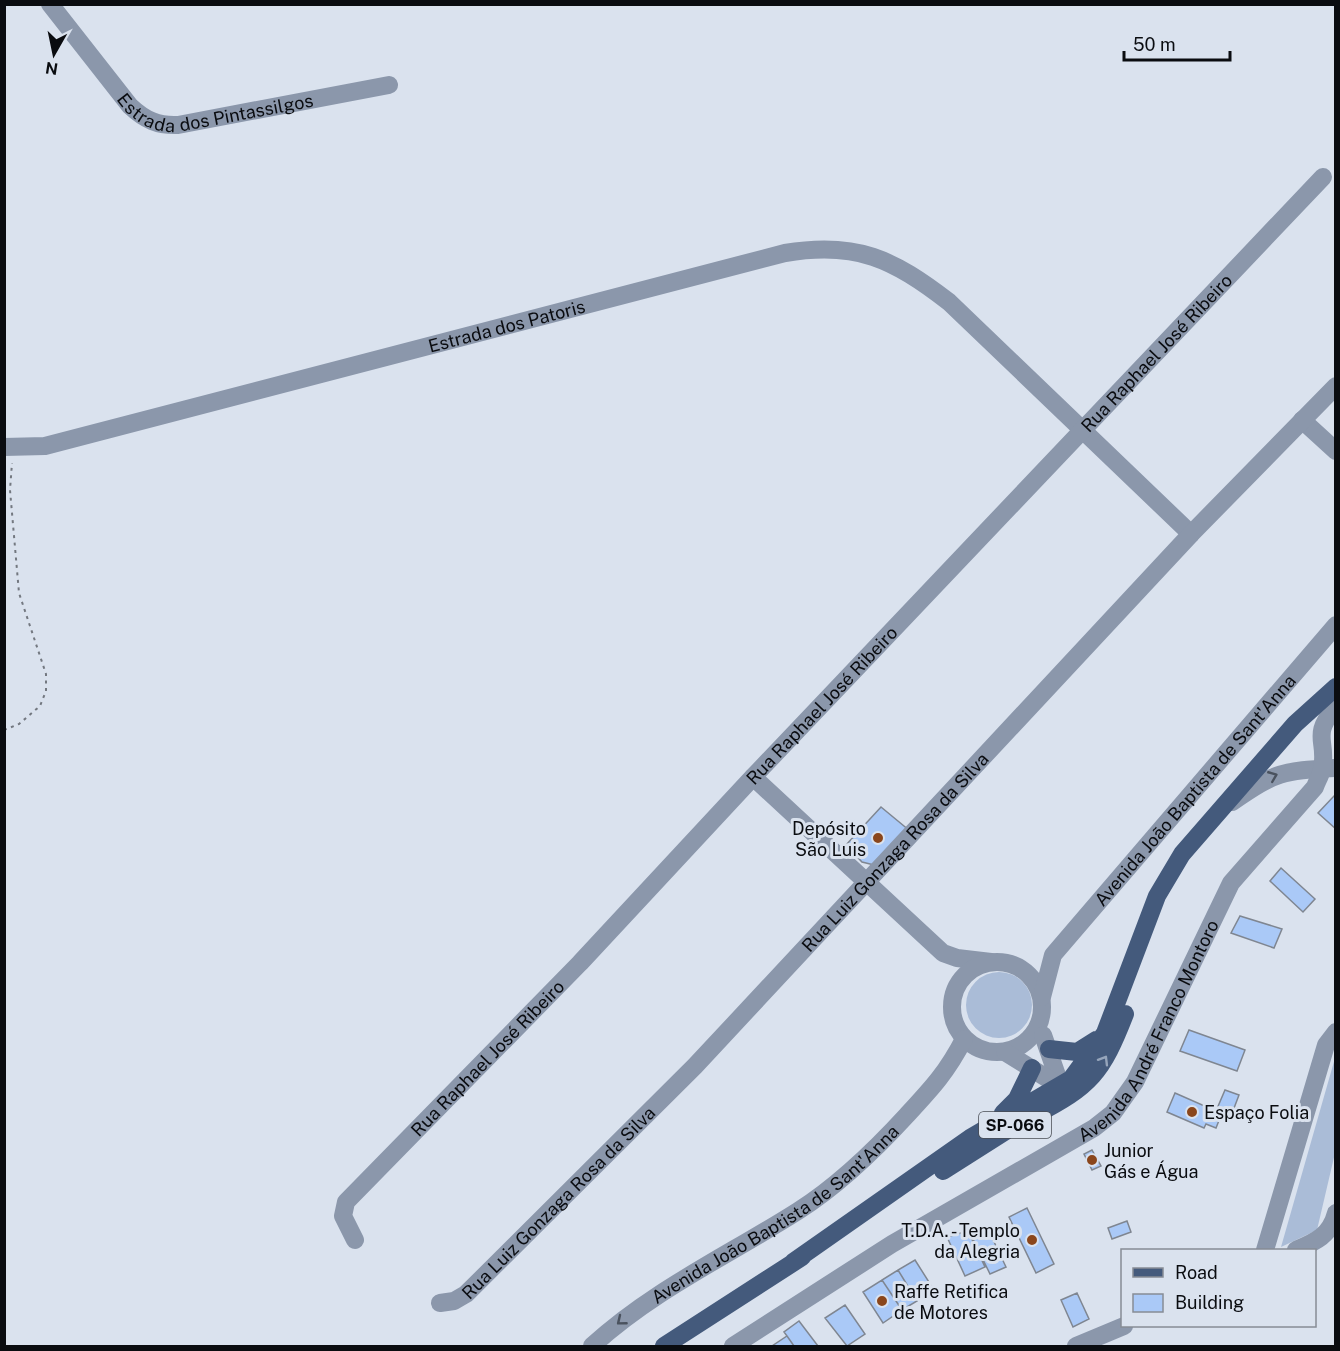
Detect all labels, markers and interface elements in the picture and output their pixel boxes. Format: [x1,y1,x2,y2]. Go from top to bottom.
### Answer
north arrow [24,24,84,84]
scale bar [1124,24,1230,62]
text: 50 m [1133,34,1176,55]
text: N [44,58,59,79]
street label: Estrada dos Pintassilgos [115,77,321,109]
text: Estrada dos Pintassilgos [113,89,315,136]
street label: Rua Raphael José Ribeiro [1076,269,1236,436]
street label: Estrada dos Patoris [426,295,587,356]
street label: Rua Raphael José Ribeiro [742,622,901,788]
street label: Avenida João Baptista de Sant'Anna [1090,670,1300,910]
street label: Rua Luiz Gonzaga Rosa da Silva [797,748,992,956]
one-way arrow [1266,771,1277,783]
place label: Depósito São Luis [792,818,866,860]
marker: Depósito São Luis [871,831,885,845]
street label: Avenida André Franco Montoro [1074,916,1222,1146]
street label: Rua Raphael José Ribeiro [406,975,568,1140]
one-way arrow [1097,1056,1109,1066]
street label: Rua Luiz Gonzaga Rosa da Silva [457,1102,659,1303]
place label: Espaço Folia [1204,1102,1309,1123]
marker: Espaço Folia [1185,1105,1199,1119]
road number: SP-066 [979,1112,1051,1138]
street label: Avenida João Baptista de Sant'Anna [647,1121,903,1308]
place label: Junior Gás e Água [1104,1140,1199,1182]
marker: Junior Gás e Água [1085,1153,1099,1167]
place label: T.D.A. - Templo da Alegria [901,1220,1020,1262]
marker: T.D.A. - Templo da Alegria [1025,1233,1039,1247]
legend [1121,1249,1316,1327]
text: Road [1175,1262,1218,1283]
place label: Raffe Retifica de Motores [894,1281,1008,1323]
text: Building [1175,1292,1244,1313]
marker: Raffe Retifica de Motores [875,1294,889,1308]
one-way arrow [617,1314,628,1325]

